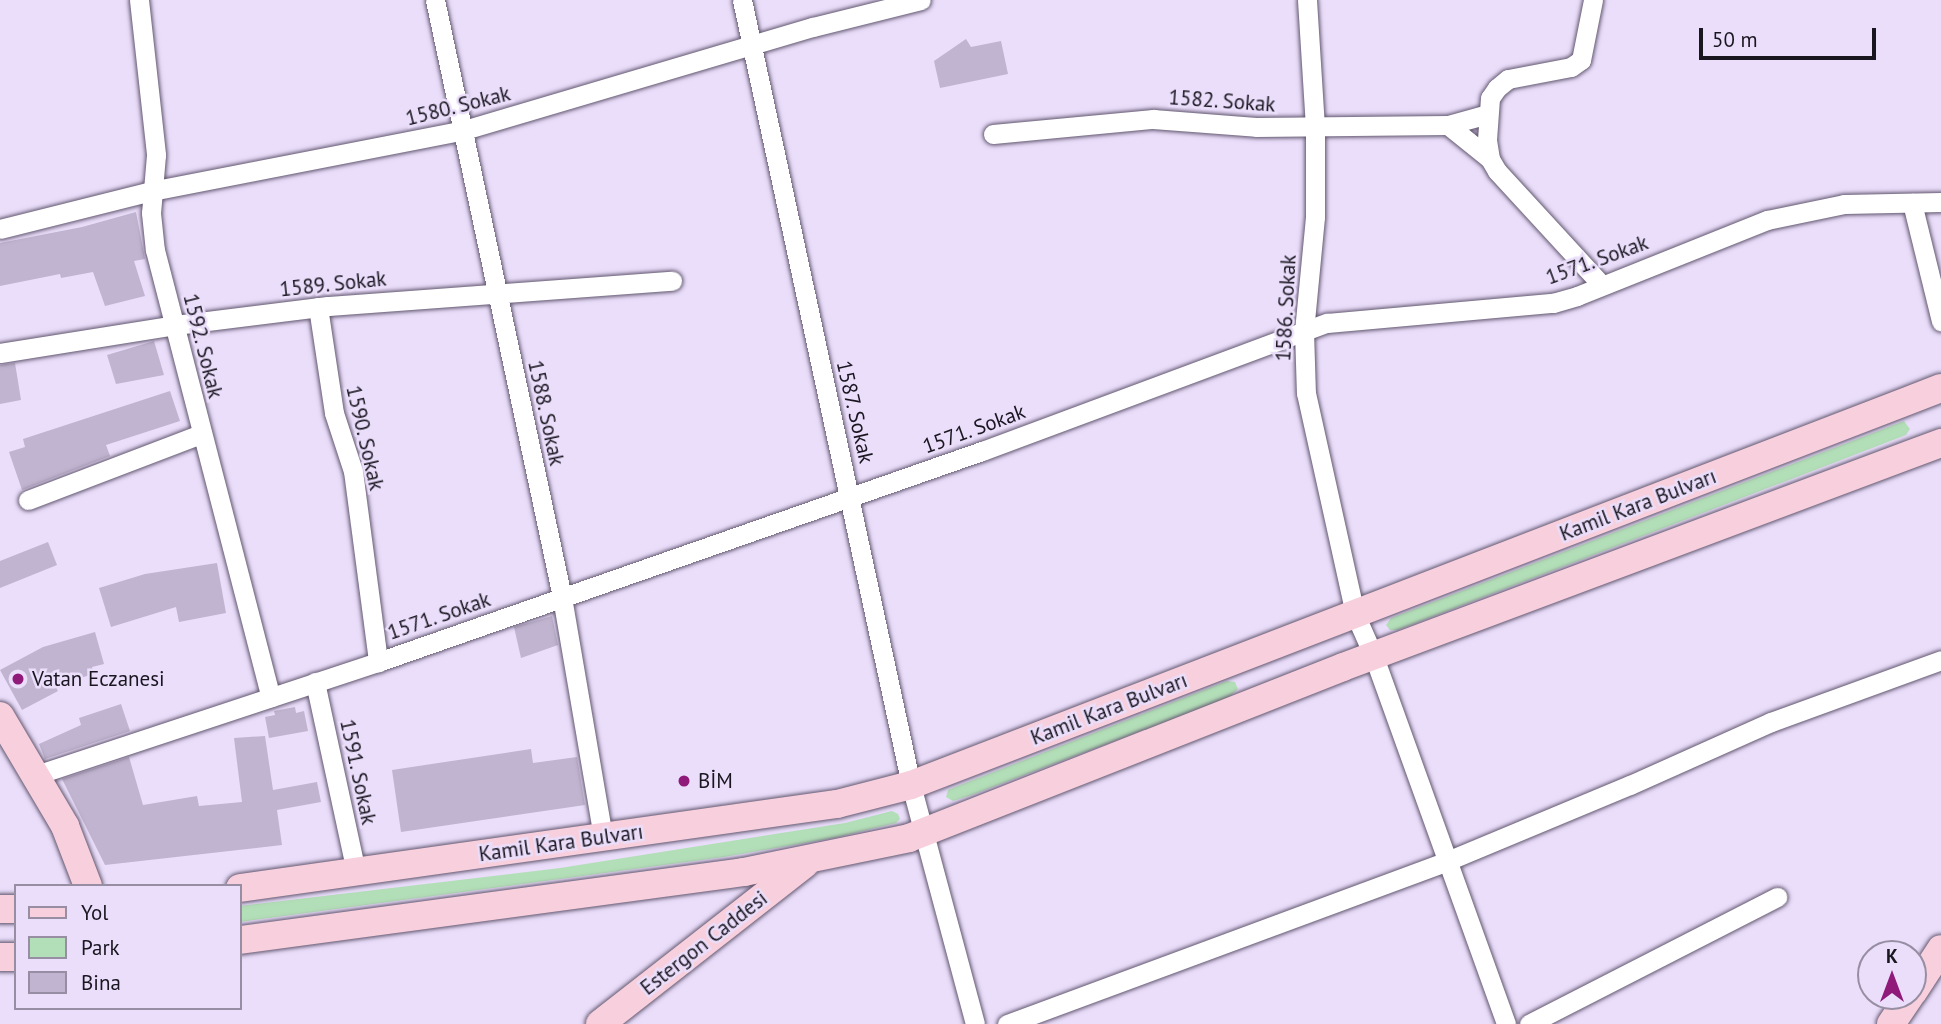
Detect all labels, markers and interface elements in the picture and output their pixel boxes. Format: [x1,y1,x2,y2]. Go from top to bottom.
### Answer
scale bar [1703,14,1880,58]
text: 50 m [1712,26,1758,53]
street label: 1580. Sokak [402,81,514,131]
street label: 1582. Sokak [1167,85,1277,117]
street label: 1571. Sokak [1542,230,1652,290]
street label: 1586. Sokak [1271,253,1301,363]
street label: 1589. Sokak [278,266,388,302]
street label: 1592. Sokak [178,290,228,402]
street label: 1588. Sokak [522,357,570,469]
street label: 1587. Sokak [831,357,879,467]
street label: 1590. Sokak [340,382,390,494]
street label: 1571. Sokak [919,399,1029,459]
street label: Kamil Kara Bulvarı [1556,464,1720,546]
street label: 1571. Sokak [383,586,495,646]
place label: Vatan Eczanesi [32,666,165,692]
street label: Kamil Kara Bulvarı [1027,668,1191,750]
marker: Vatan Eczanesi [10,671,26,687]
street label: 1591. Sokak [334,716,382,828]
place label: BİM [698,768,733,794]
marker: BİM [676,773,692,789]
street label: Kamil Kara Bulvarı [477,819,645,867]
legend [14,884,242,1010]
street label: Estergon Caddesi [635,886,773,1000]
text: Yol [81,899,108,926]
text: Park [81,934,120,961]
north arrow [1857,940,1927,1010]
text: K [1886,944,1898,968]
text: Bina [81,969,121,996]

